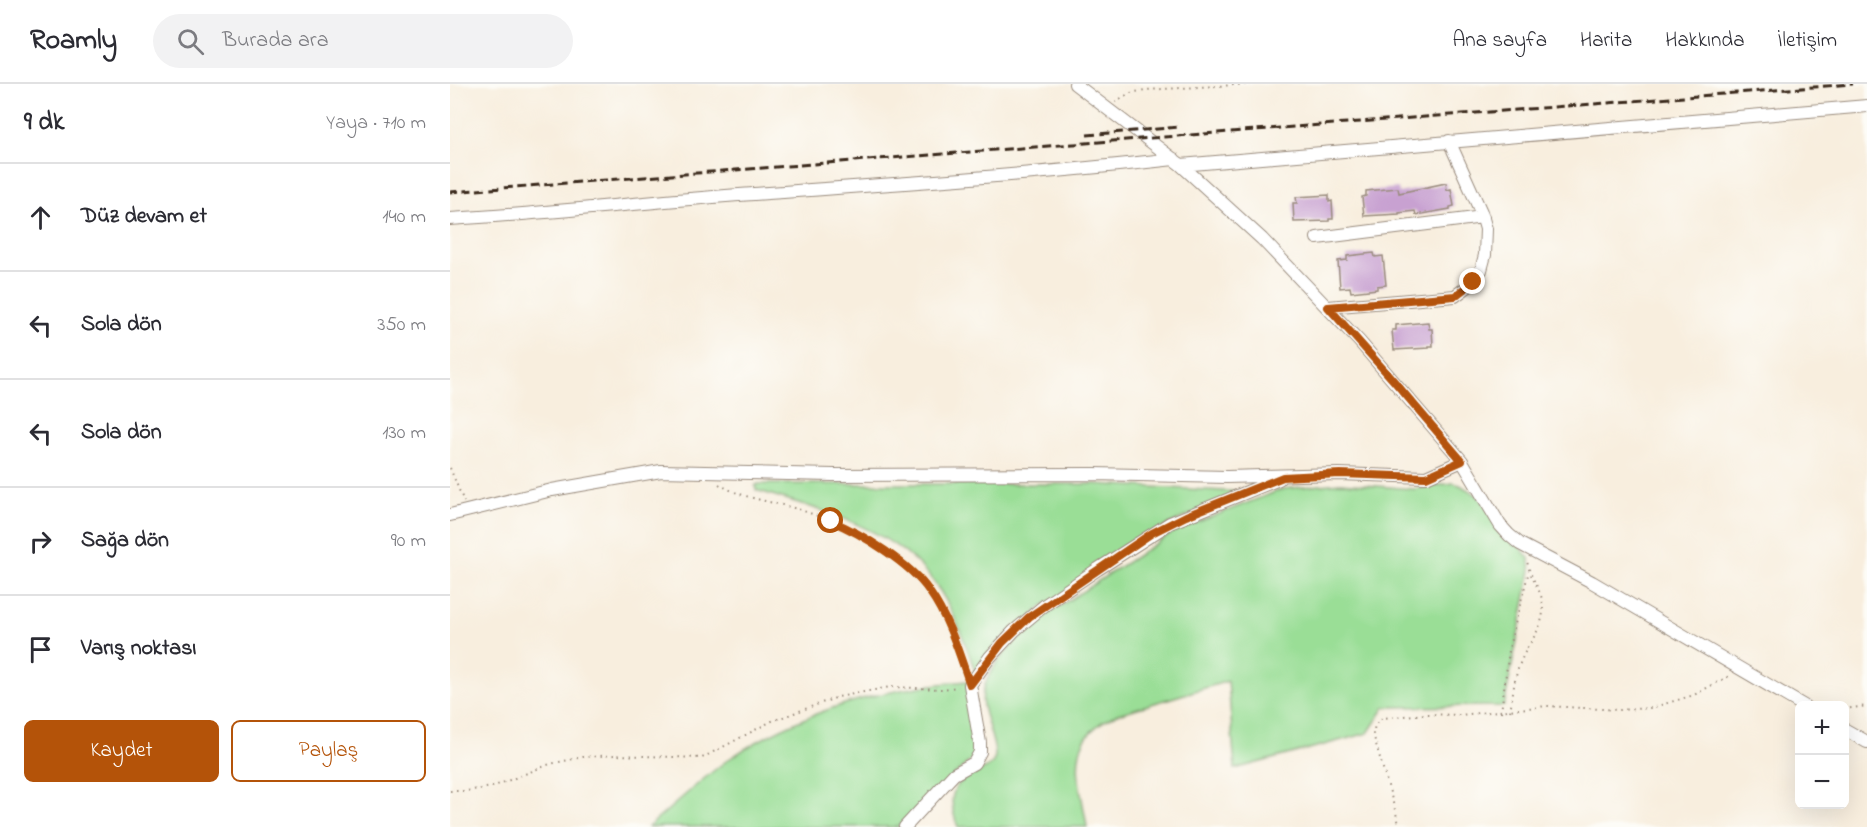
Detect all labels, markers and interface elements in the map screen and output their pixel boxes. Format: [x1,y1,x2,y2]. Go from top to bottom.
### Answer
search box [153,14,573,68]
text: Roamly [30,21,117,62]
icon: search [174,25,207,58]
text: Burada ara [222,25,329,57]
text: Ana sayfa [1452,26,1547,56]
text: Harita [1580,26,1632,56]
text: Hakkında [1665,26,1745,56]
text: İletişim [1778,26,1837,56]
text: 9 dk [24,104,64,142]
text: Yaya · 710 m [326,109,426,138]
icon: ahead [24,201,57,234]
text: Düz devam et [81,201,207,233]
text: 140 m [382,203,426,232]
route end [1459,268,1485,294]
icon: left [24,309,57,342]
text: Sola dön [81,309,162,341]
text: 350 m [377,311,426,340]
icon: left [24,417,57,450]
text: Sola dön [81,417,162,449]
text: 130 m [382,419,426,448]
route start [817,507,843,533]
icon: right [24,525,57,558]
text: Sağa dön [81,525,169,557]
text: 90 m [391,527,426,556]
icon: arrive [24,633,57,666]
text: Varış noktası [81,633,196,665]
map controls [1795,701,1849,809]
button: + [1795,701,1849,755]
button: Kaydet [24,720,219,782]
button: Paylaş [231,720,426,782]
button: − [1795,755,1849,809]

